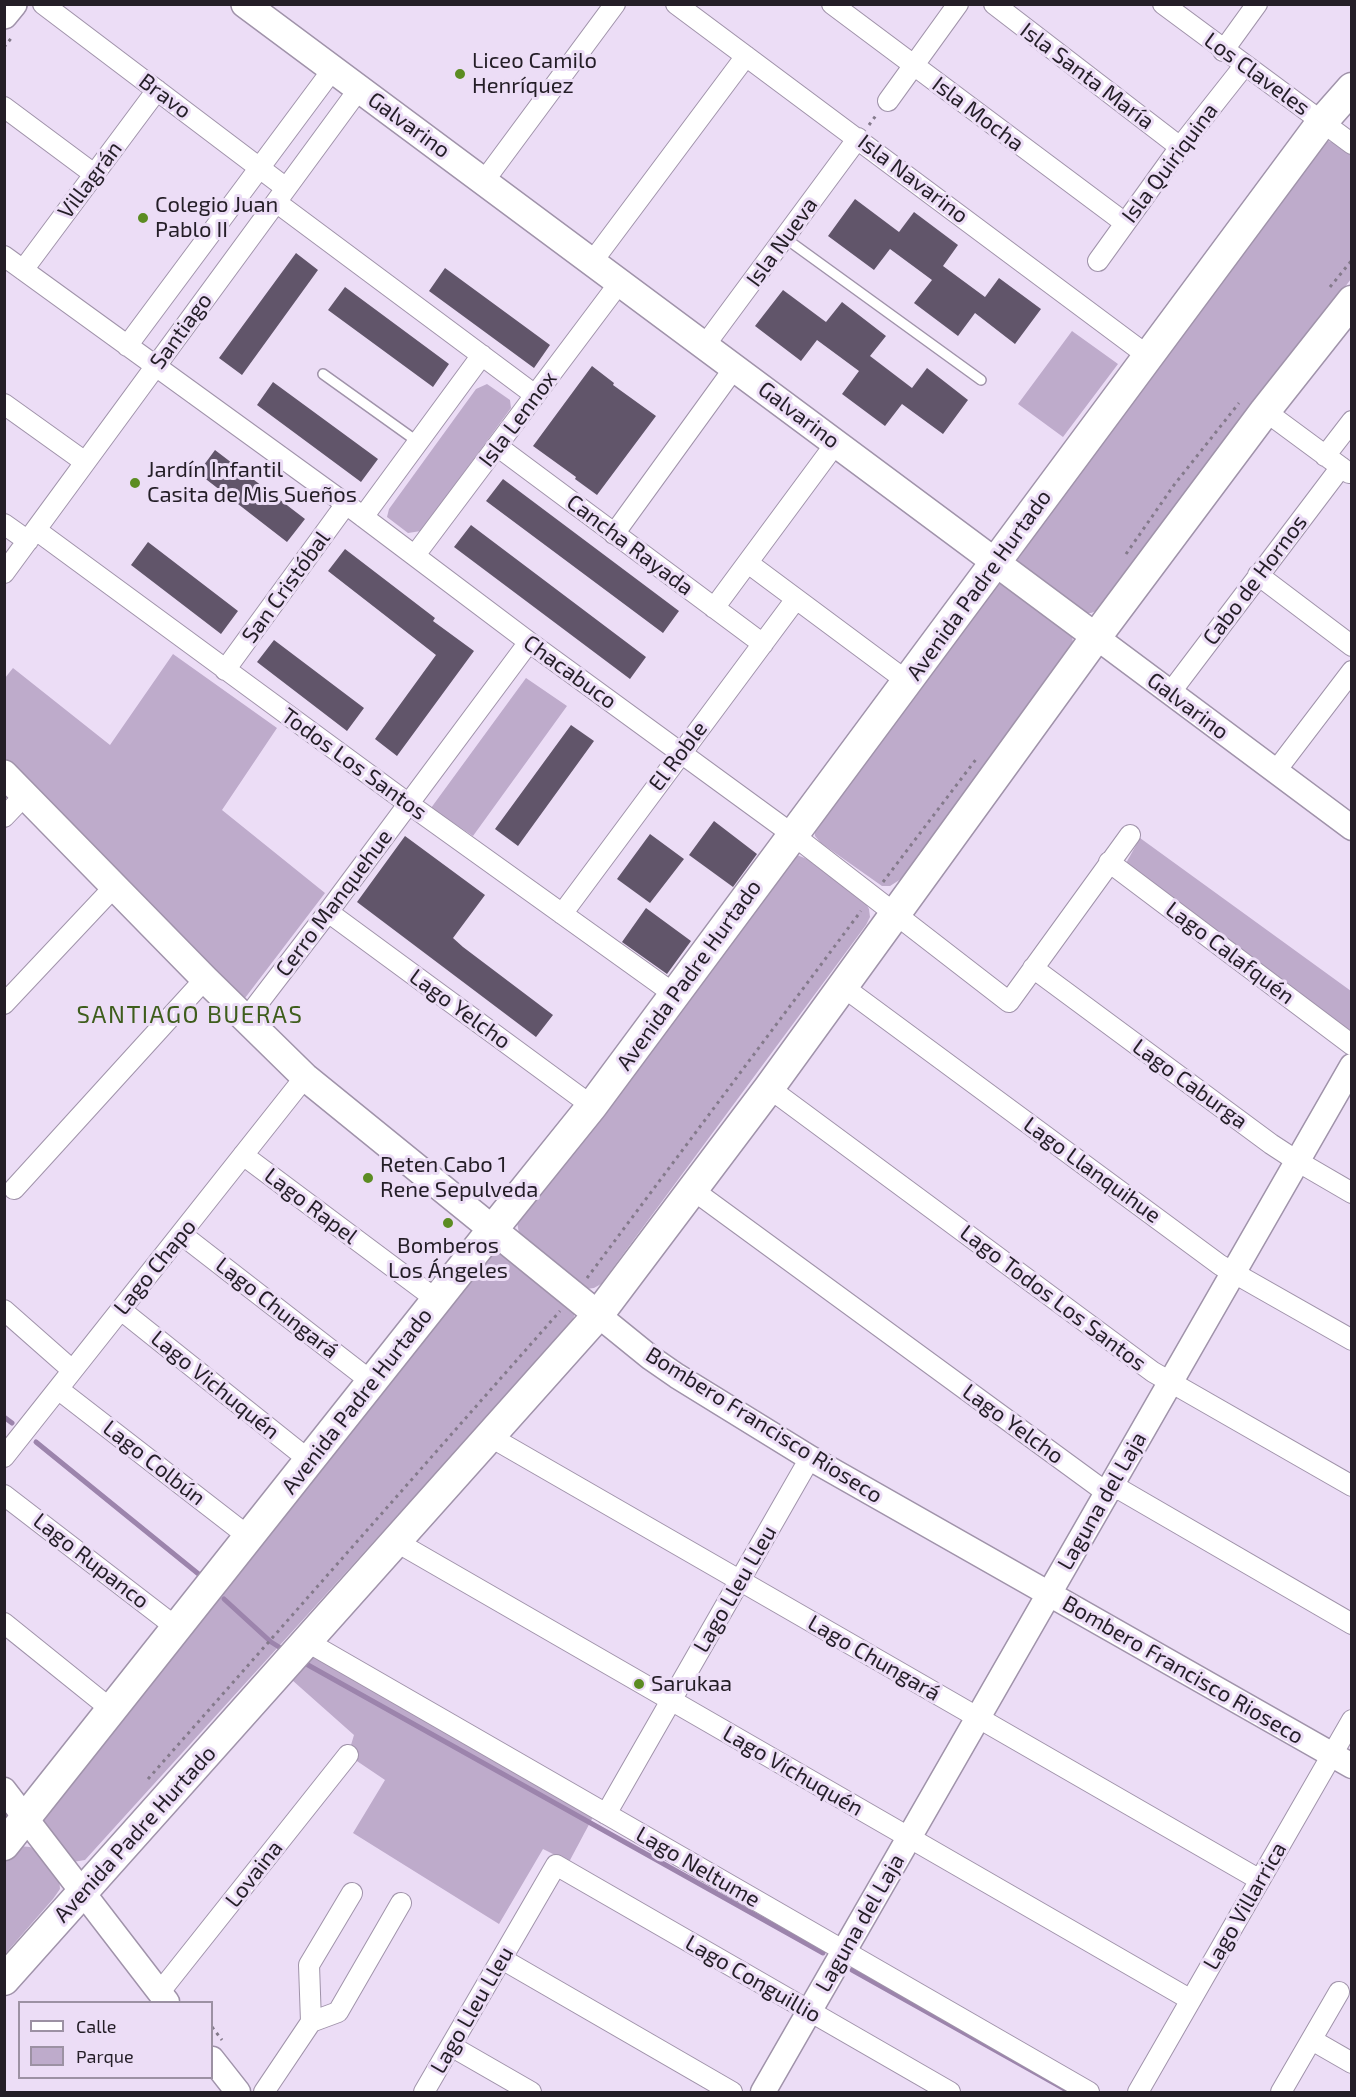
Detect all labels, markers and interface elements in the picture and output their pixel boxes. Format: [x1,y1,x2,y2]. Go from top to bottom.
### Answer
street label: Isla Santa María [1015,17,1159,135]
street label: Los Claveles [1199,27,1315,121]
place label: Liceo Camilo Henríquez [472,48,597,100]
marker: Liceo Camilo Henríquez [453,67,467,81]
street label: Bravo [134,68,196,124]
street label: Isla Mocha [927,71,1029,157]
street label: Galvarino [363,86,455,164]
street label: Isla Quiriquina [1116,98,1224,228]
street label: Isla Navarino [853,129,973,229]
street label: Villagrán [52,136,128,224]
place label: Colegio Juan Pablo II [155,192,278,243]
street label: Isla Nueva [741,192,823,292]
marker: Colegio Juan Pablo II [136,211,150,225]
street label: Santiago [145,288,217,374]
street label: Isla Lennox [473,366,563,472]
street label: Galvarino [753,376,845,454]
place label: Jardín Infantil Casita de Mis Sueños [147,457,357,508]
marker: Jardín Infantil Casita de Mis Sueños [128,476,142,490]
street label: Avenida Padre Hurtado [901,485,1057,685]
street label: Cancha Rayada [561,489,699,601]
street label: Cabo de Hornos [1197,510,1313,650]
street label: San Cristóbal [236,526,336,648]
street label: Chacabuco [518,629,622,715]
street label: Galvarino [1142,667,1234,745]
street label: Todos Los Santos [276,702,432,826]
street label: El Roble [643,716,713,796]
street label: Cerro Manquehue [270,824,398,982]
street label: Avenida Padre Hurtado [611,875,767,1075]
street label: Lago Calafquén [1161,896,1299,1010]
street label: Lago Yelcho [404,964,516,1054]
district label: SANTIAGO BUERAS [77,1001,303,1029]
street label: Lago Caburga [1127,1033,1253,1135]
street label: Lago Llanquihue [1018,1111,1166,1229]
place label: Reten Cabo 1 Rene Sepulveda [380,1152,538,1204]
street label: Lago Rapel [259,1162,363,1250]
marker: Reten Cabo 1 Rene Sepulveda [361,1171,375,1185]
street label: Lago Chapo [108,1214,202,1320]
marker: Bomberos Los Ángeles [441,1216,455,1230]
street label: Lago Todos Los Santos [955,1219,1151,1377]
place label: Bomberos Los Ángeles [388,1233,508,1284]
street label: Lago Chungará [210,1252,344,1364]
street label: Avenida Padre Hurtado [276,1303,438,1499]
street label: Lago Vichuquén [145,1325,285,1445]
street label: Bombero Francisco Rioseco [641,1341,887,1509]
street label: Lago Yelcho [957,1379,1069,1469]
street label: Lago Colbún [98,1415,210,1511]
street label: Laguna del Laja [1052,1427,1152,1575]
street label: Lago Rupanco [28,1508,154,1614]
street label: Lago Lleu Lleu [688,1521,782,1657]
street label: Bombero Francisco Rioseco [1058,1590,1308,1750]
street label: Lago Chungará [803,1609,945,1707]
place label: Sarukaa [651,1671,732,1697]
marker: Sarukaa [632,1677,646,1691]
street label: Lago Vichuquén [718,1720,868,1822]
street label: Avenida Padre Hurtado [49,1740,221,1928]
street label: Lago Neltume [631,1821,765,1913]
street label: Lovaina [220,1835,288,1913]
street label: Lago Villarrica [1198,1838,1292,1974]
street label: Laguna del Laja [810,1849,910,1997]
street label: Lago Conguillio [681,1930,825,2028]
street label: Lago Lleu Lleu [425,1942,519,2078]
legend [18,2001,213,2079]
text: Calle [76,2015,117,2037]
text: Parque [76,2045,134,2067]

